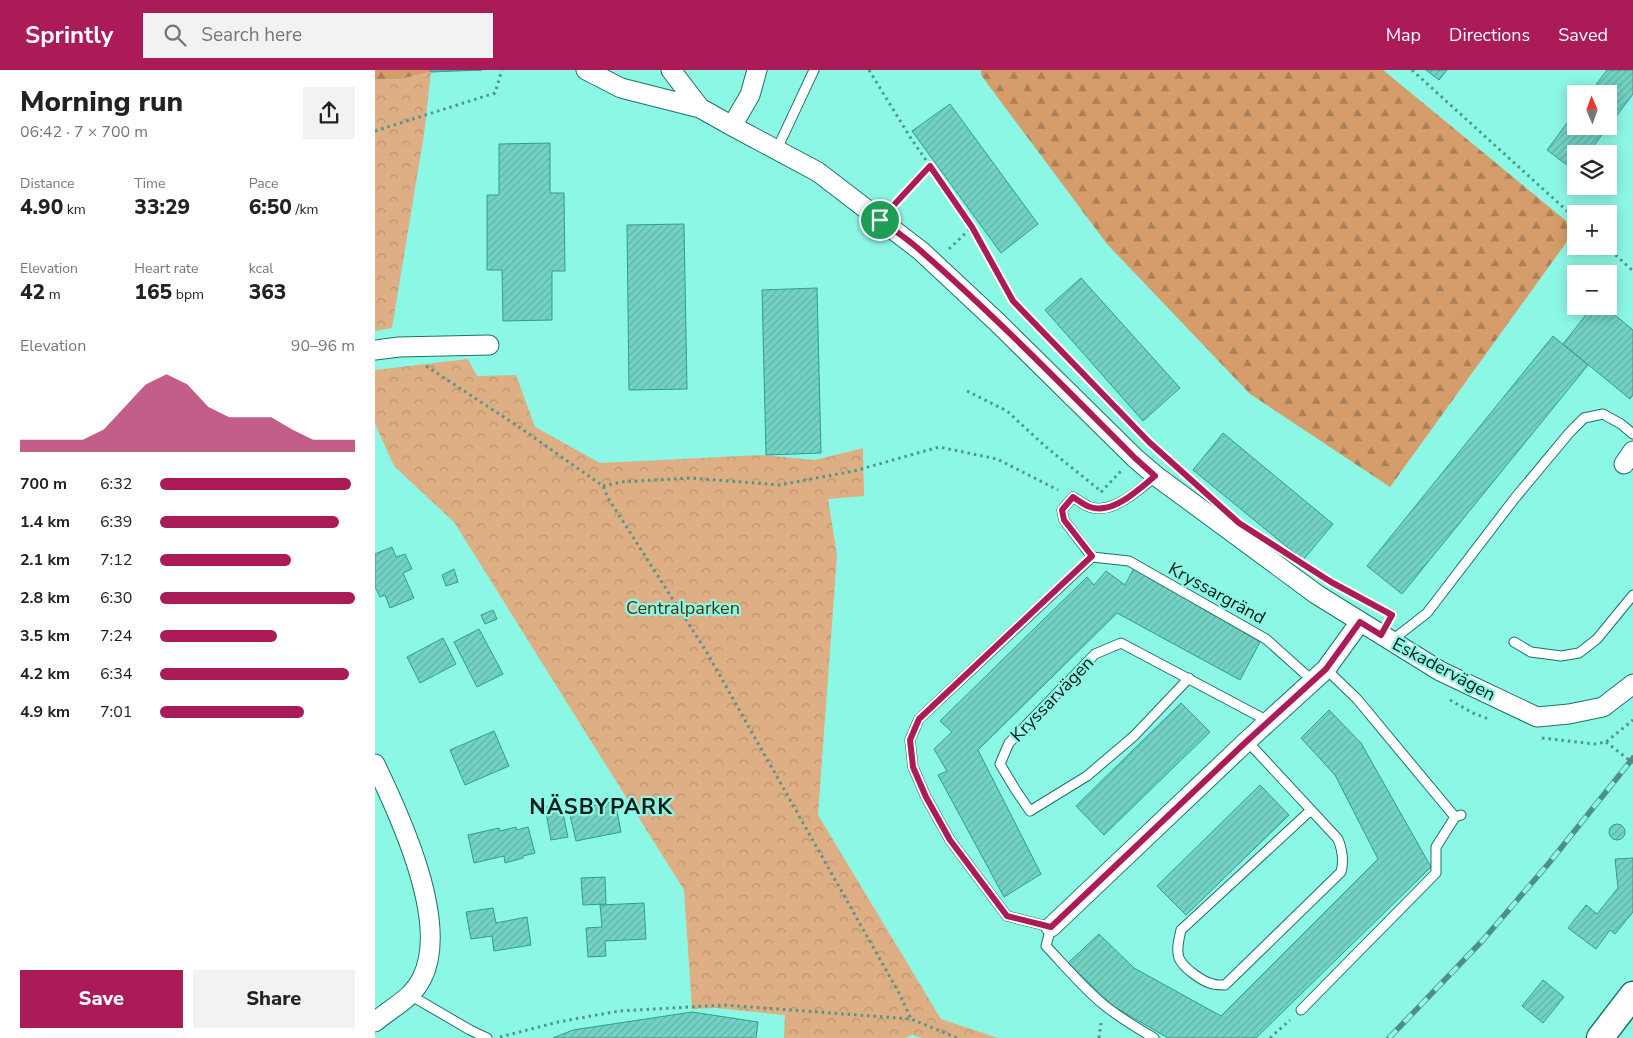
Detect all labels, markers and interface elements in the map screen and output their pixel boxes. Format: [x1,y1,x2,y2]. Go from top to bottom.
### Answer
search box [143,13,493,58]
text: Sprintly [25,19,113,51]
icon: search [161,21,189,49]
text: Search here [201,22,302,48]
text: Map [1386,23,1421,47]
text: Directions [1449,23,1530,47]
text: Saved [1558,23,1608,47]
text: Morning run [20,83,183,121]
north arrow [1567,85,1617,135]
map controls [1567,85,1617,315]
button: share [303,87,355,139]
text: 06:42 · 7 × 700 m [20,121,148,143]
button: layers [1567,145,1617,195]
text: Distance [20,174,74,193]
text: Time [134,174,165,193]
text: Pace [249,174,278,193]
text: 4.90 [20,193,63,221]
text: 33:29 [134,193,190,221]
text: 6:50 [249,193,292,221]
pin [859,199,901,241]
text: km [63,200,86,219]
text: /km [292,200,318,219]
button: + [1567,205,1617,255]
icon: arrive [866,206,894,234]
text: Elevation [20,259,78,278]
text: Heart rate [134,259,198,278]
text: kcal [249,259,273,278]
button: − [1567,265,1617,315]
text: 42 [20,278,45,306]
text: 165 [134,278,172,306]
text: 363 [249,278,286,306]
text: m [45,285,61,304]
text: bpm [172,285,204,304]
text: Elevation [20,335,86,357]
text: 90–96 m [291,335,355,357]
text: 700 m [20,473,67,495]
text: 6:32 [100,473,132,495]
text: 1.4 km [20,511,70,533]
text: 6:39 [100,511,132,533]
text: 2.1 km [20,549,70,571]
text: 7:12 [100,549,132,571]
street label: Kryssargränd [1164,556,1270,630]
text: 2.8 km [20,587,70,609]
text: 6:30 [100,587,132,609]
park label: Centralparken [626,596,740,620]
text: 3.5 km [20,625,70,647]
text: 7:24 [100,625,132,647]
street label: Eskadervägen [1388,632,1500,706]
street label: Kryssarvägen [1005,651,1099,747]
text: 4.2 km [20,663,70,685]
text: 6:34 [100,663,132,685]
text: 4.9 km [20,701,70,723]
text: 7:01 [100,701,132,723]
district label: NÄSBYPARK [529,792,673,822]
button: Save [20,970,183,1028]
button: Share [193,970,355,1028]

